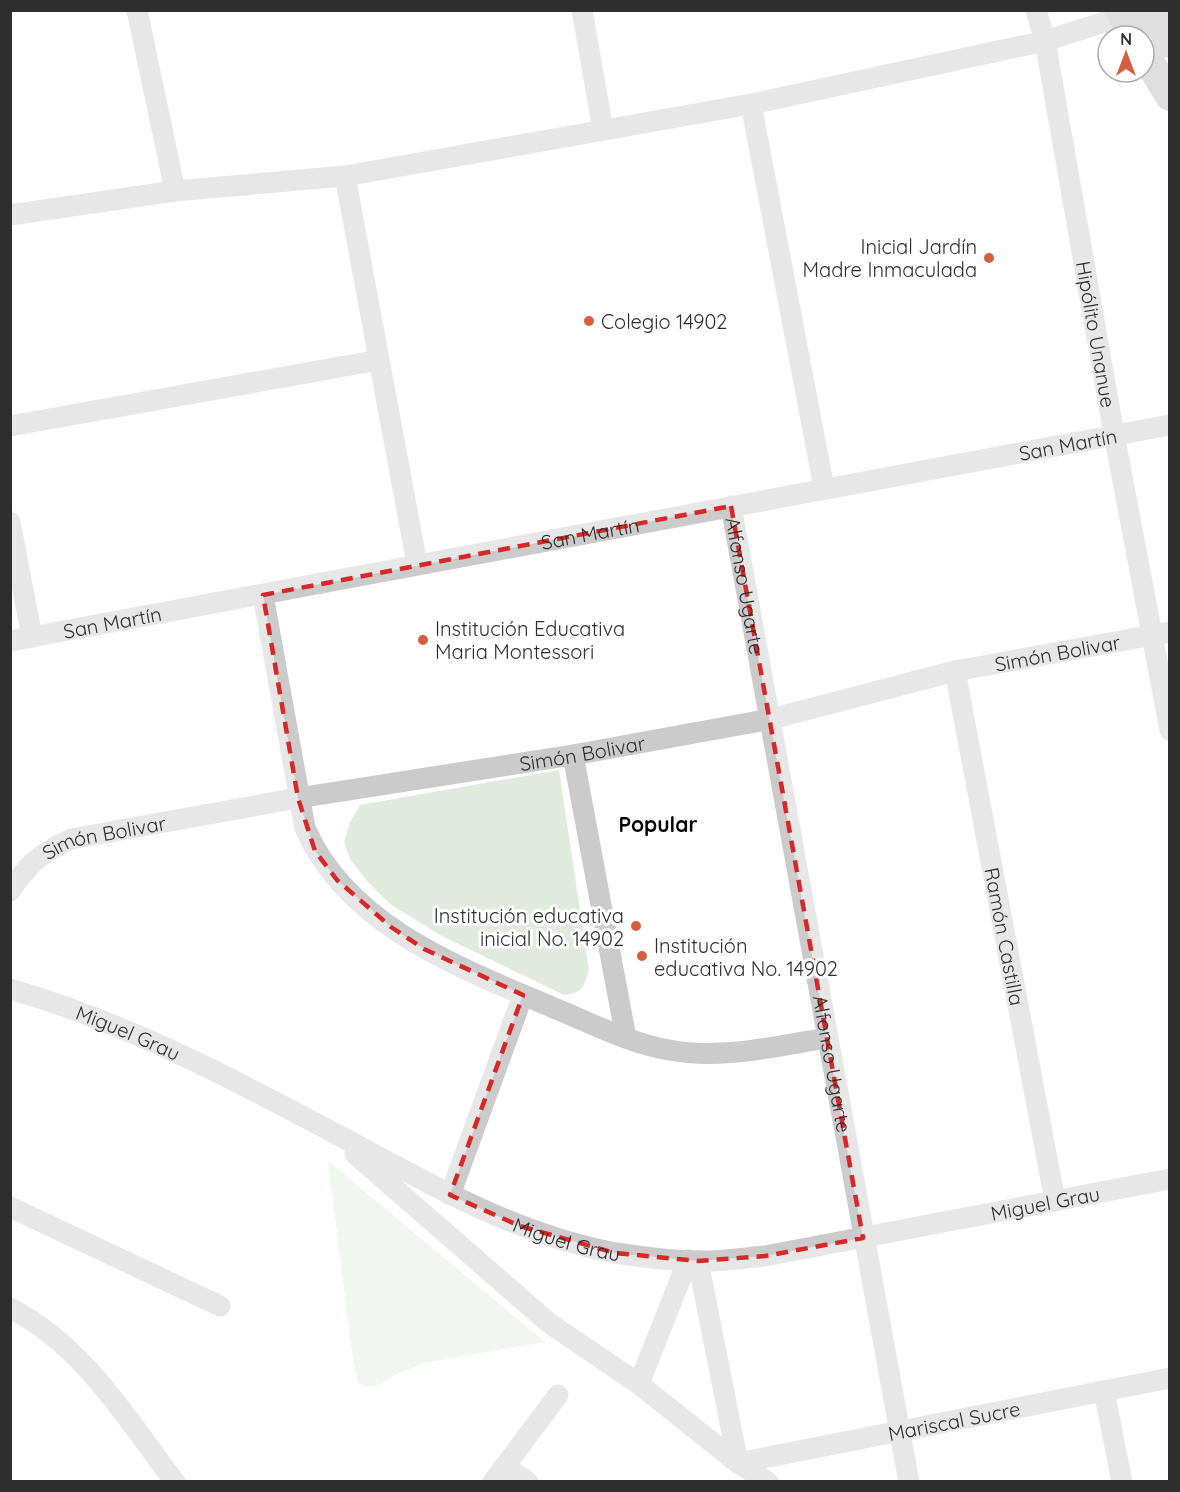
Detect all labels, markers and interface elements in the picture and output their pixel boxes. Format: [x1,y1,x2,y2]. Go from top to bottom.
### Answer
north arrow [1096,24,1156,84]
text: N [1120,29,1132,49]
place label: Inicial Jardín Madre Inmaculada [803,234,977,282]
marker: Inicial Jardín Madre Inmaculada [982,251,996,265]
street label: Hipólito Unanue [1071,259,1122,409]
place label: Colegio 14902 [601,309,727,334]
marker: Colegio 14902 [582,314,596,328]
street label: San Martín [1017,423,1119,465]
street label: San Martín [539,512,641,554]
street label: Alfonso Ugarte [721,515,770,656]
street label: San Martín [61,601,163,643]
place label: Institución Educativa Maria Montessori [435,616,625,664]
street label: Simón Bolivar [993,629,1123,676]
marker: Institución Educativa Maria Montessori [416,633,430,647]
street label: Simón Bolivar [518,730,647,776]
street label: Simón Bolivar [37,810,168,865]
district label: Popular [618,811,698,837]
street label: Ramón Castilla [980,865,1030,1007]
place label: Institución educativa inicial No. 14902 [434,903,624,951]
marker: Institución educativa inicial No. 14902 [629,919,643,933]
place label: Institución educativa No. 14902 [654,933,838,981]
marker: Institución educativa No. 14902 [635,949,649,963]
street label: Alfonso Ugarte [808,993,858,1134]
street label: Miguel Grau [73,999,184,1065]
street label: Miguel Grau [989,1180,1102,1225]
street label: Miguel Grau [510,1211,622,1266]
street label: Mariscal Sucre [886,1395,1022,1446]

